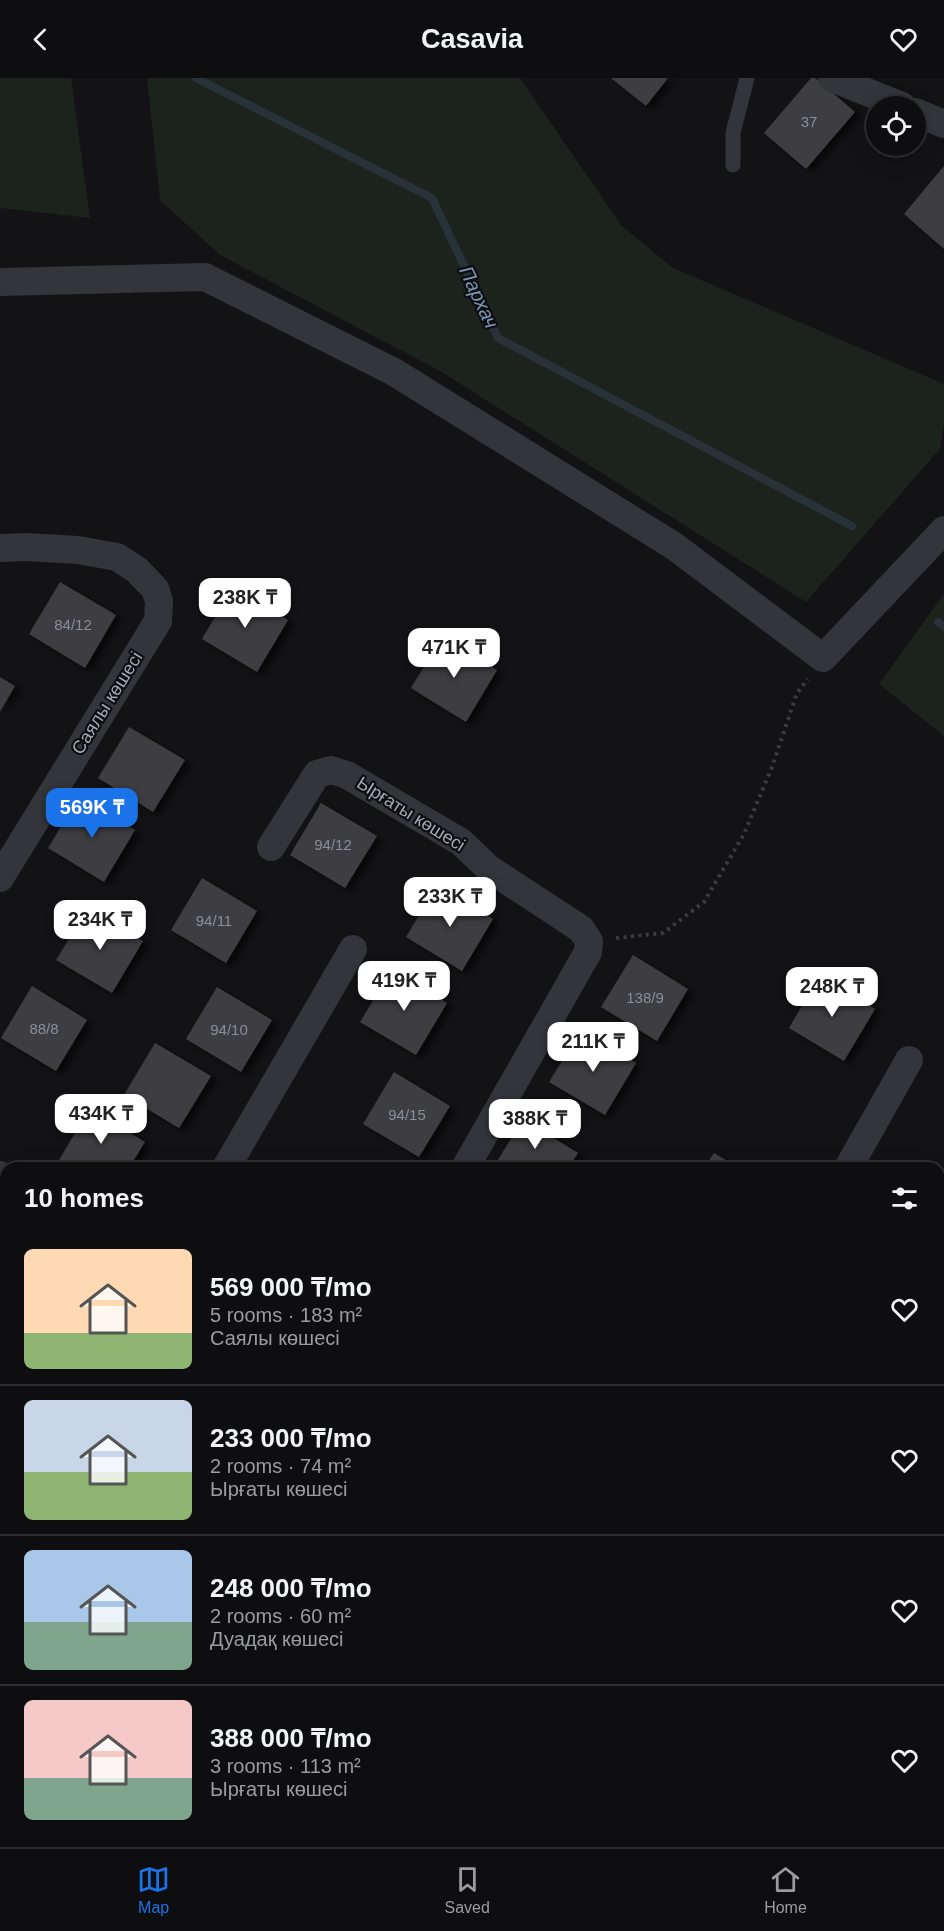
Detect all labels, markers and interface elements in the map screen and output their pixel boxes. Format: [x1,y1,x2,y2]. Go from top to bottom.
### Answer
icon: back [24,23,57,56]
icon: heart [887,23,920,56]
text: Casavia [421,24,523,54]
map controls [866,96,926,156]
button: locate [866,96,926,156]
house number: 37 [801,113,817,130]
water label: Пархач [455,262,503,332]
pin: 238K ₸ [196,578,294,629]
text: 238K ₸ [213,586,277,608]
house number: 84/12 [54,616,92,633]
pin: 471K ₸ [405,628,503,679]
text: 471K ₸ [422,636,486,658]
street label: Саялы көшесі [68,648,146,758]
street label: Ырғаты көшесі [353,773,469,855]
pin: 569K ₸ [43,788,141,839]
text: 569K ₸ [60,796,124,818]
house number: 94/12 [314,836,352,853]
pin: 233K ₸ [401,877,499,928]
text: 233K ₸ [418,885,482,907]
pin: 234K ₸ [51,900,149,951]
text: 234K ₸ [68,908,132,930]
house number: 94/11 [196,912,232,929]
pin: 419K ₸ [355,961,453,1012]
pin: 248K ₸ [783,967,881,1018]
text: 419K ₸ [372,969,436,991]
text: 248K ₸ [800,975,864,997]
house number: 138/9 [626,989,664,1006]
house number: 88/8 [29,1020,59,1037]
house number: 94/10 [210,1021,248,1038]
pin: 211K ₸ [544,1022,642,1073]
text: 211K ₸ [561,1030,625,1052]
pin: 434K ₸ [52,1094,150,1145]
pin: 388K ₸ [486,1099,584,1150]
text: 434K ₸ [69,1102,133,1124]
house number: 94/15 [388,1106,426,1123]
text: 388K ₸ [503,1107,567,1129]
icon: filters [888,1182,921,1215]
text: 10 homes [24,1183,144,1213]
text: 569 000 ₸/mo [210,1272,372,1302]
icon: home [72,1273,144,1345]
icon: heart [888,1293,921,1326]
text: 5 rooms · 183 m² [210,1304,362,1326]
text: Саялы көшесі [210,1327,340,1349]
text: 233 000 ₸/mo [210,1423,372,1453]
icon: home [72,1424,144,1496]
icon: heart [888,1444,921,1477]
text: 2 rooms · 74 m² [210,1455,351,1477]
text: Ырғаты көшесі [210,1478,347,1500]
text: 248 000 ₸/mo [210,1573,372,1603]
icon: home [72,1574,144,1646]
icon: heart [888,1594,921,1627]
text: 2 rooms · 60 m² [210,1605,351,1627]
text: Дуадақ көшесі [210,1628,343,1650]
text: 388 000 ₸/mo [210,1723,372,1753]
icon: home [72,1724,144,1796]
icon: heart [888,1744,921,1777]
text: 3 rooms · 113 m² [210,1755,361,1777]
text: Ырғаты көшесі [210,1778,347,1800]
tab: Map [137,1863,170,1917]
tab: Saved [444,1863,490,1917]
tab: Home [764,1863,807,1917]

